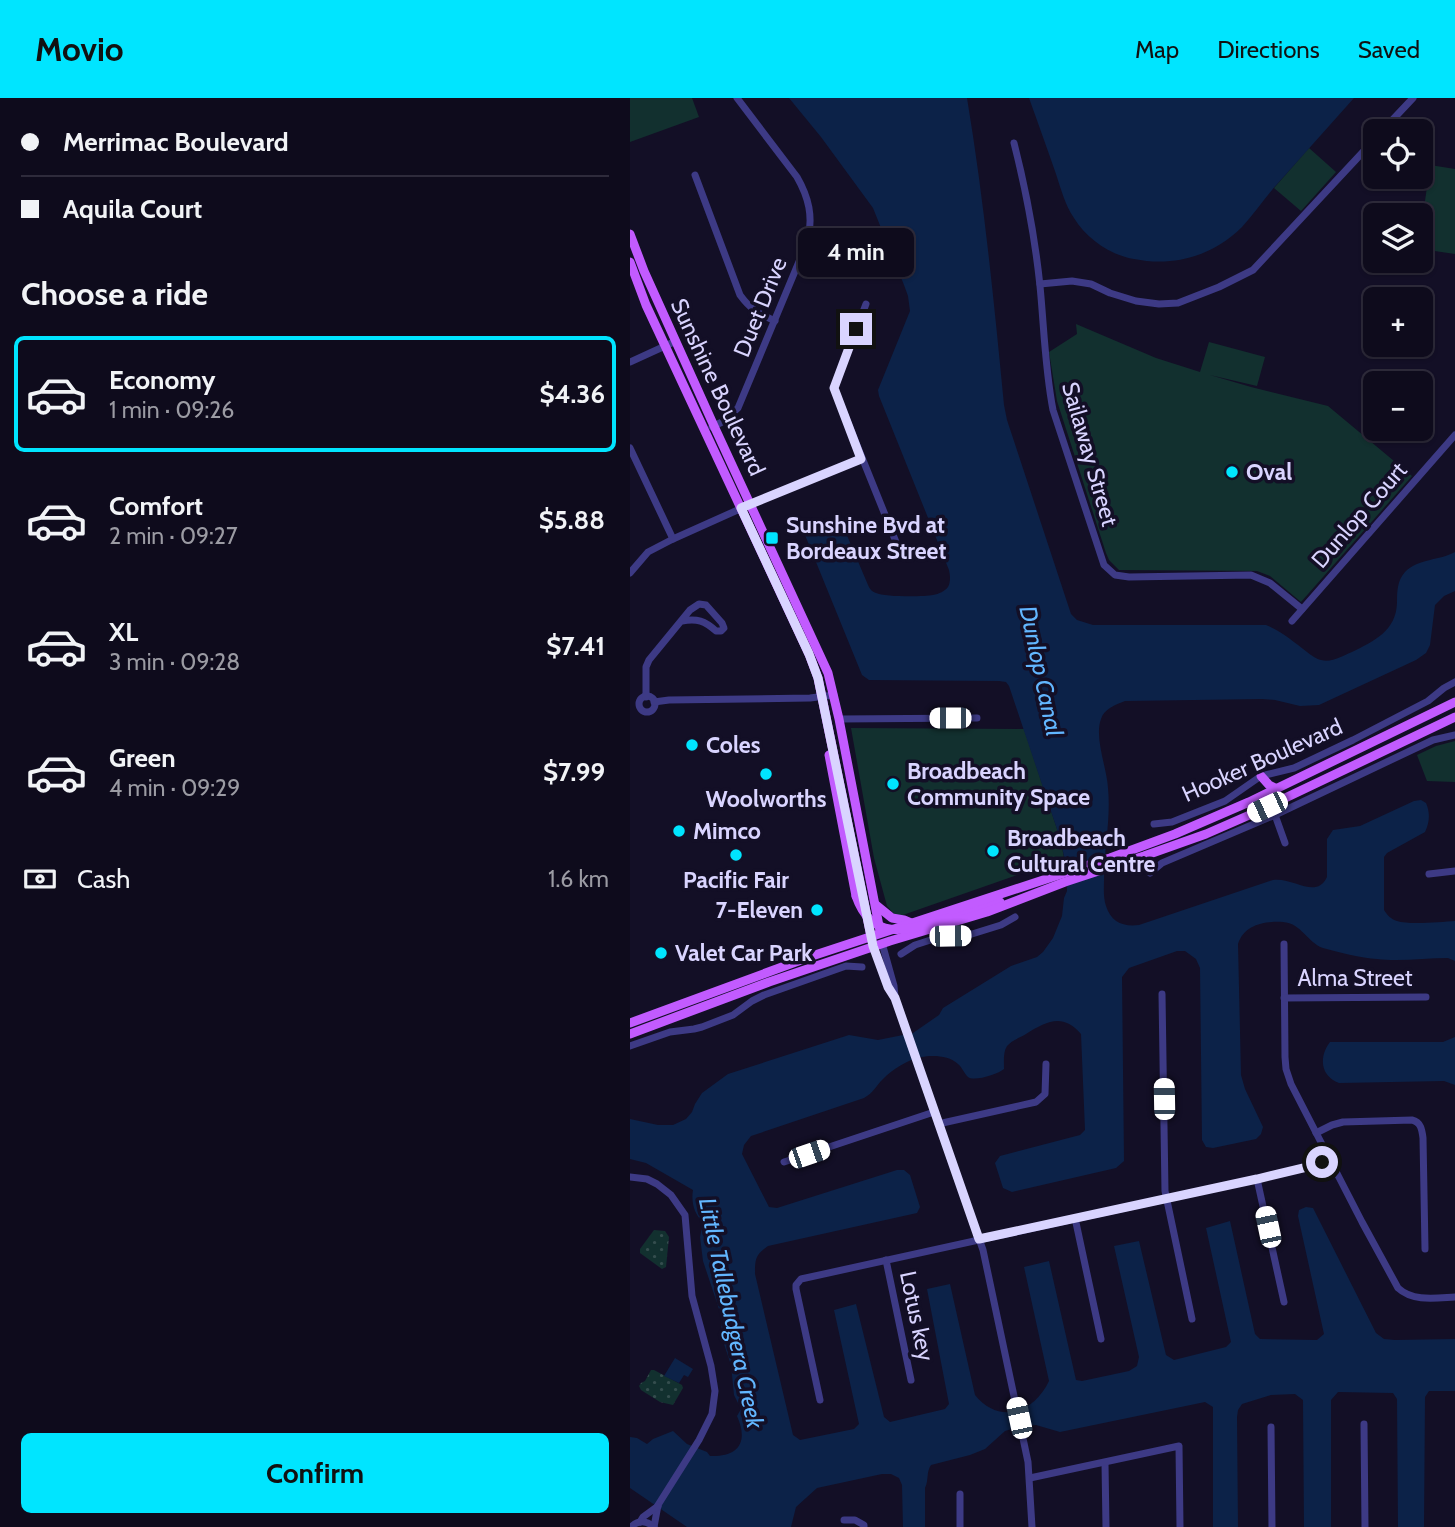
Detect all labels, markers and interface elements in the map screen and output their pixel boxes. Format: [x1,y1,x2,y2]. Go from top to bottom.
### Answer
text: Movio [35,29,124,69]
text: Map [1135,35,1179,64]
text: Directions [1217,35,1320,64]
text: Saved [1358,35,1420,64]
map controls [1363,119,1433,441]
button: locate [1363,119,1433,189]
text: Merrimac Boulevard [63,126,289,158]
text: Aquila Court [63,193,202,225]
button: layers [1363,203,1433,273]
callout: 4 min [798,228,914,276]
text: 4 min [827,238,885,266]
street label: Duet Drive [727,253,793,361]
text: Choose a ride [21,274,208,313]
button: + [1363,287,1433,357]
street label: Sunshine Boulevard [665,294,771,480]
route end [840,313,872,345]
icon: car [25,363,88,426]
text: Economy [109,364,215,396]
button: − [1363,371,1433,441]
text: $4.36 [539,378,605,410]
street label: Sailaway Street [1056,379,1124,530]
text: 1 min · 09:26 [109,396,234,424]
street label: Dunlop Court [1305,456,1413,574]
place label: Oval [1246,458,1292,486]
marker: Oval [1224,464,1240,480]
icon: car [25,489,88,552]
text: Comfort [109,490,203,522]
text: $5.88 [539,504,605,536]
place label: Sunshine Bvd at Bordeaux Street [786,511,946,565]
text: 2 min · 09:27 [109,522,237,550]
marker: Sunshine Bvd at Bordeaux Street [764,530,780,546]
water label: Dunlop Canal [1014,603,1070,739]
icon: car [25,615,88,678]
text: XL [109,616,138,648]
text: $7.41 [546,630,605,662]
text: 3 min · 09:28 [109,648,240,676]
car [930,708,972,729]
street label: Hooker Boulevard [1177,712,1347,808]
place label: Coles [706,731,761,759]
marker: Coles [684,737,700,753]
icon: car [25,741,88,804]
text: Green [109,742,176,774]
text: $7.99 [543,756,605,788]
place label: Broadbeach Community Space [907,757,1090,811]
marker: Woolworths [758,766,774,782]
text: 4 min · 09:29 [109,774,240,802]
marker: Broadbeach Community Space [885,776,901,792]
place label: Woolworths [706,785,827,813]
car [1244,789,1291,825]
place label: Mimco [693,817,761,845]
marker: Mimco [671,823,687,839]
place label: Broadbeach Cultural Centre [1007,824,1156,878]
marker: Broadbeach Cultural Centre [985,843,1001,859]
marker: Pacific Fair [728,847,744,863]
icon: cash [21,860,59,898]
text: Cash [77,863,130,895]
text: 1.6 km [548,865,609,893]
place label: Pacific Fair [683,866,789,894]
place label: 7-Eleven [716,896,803,924]
marker: 7-Eleven [809,902,825,918]
car [929,925,972,947]
place label: Valet Car Park [675,939,813,967]
marker: Valet Car Park [653,945,669,961]
street label: Alma Street [1298,964,1413,992]
car [1154,1078,1175,1120]
car [786,1137,833,1171]
route start [1306,1146,1338,1178]
water label: Little Tallebudgera Creek [693,1195,770,1431]
car [1254,1204,1283,1250]
street label: Lotus key [894,1268,940,1364]
car [1005,1395,1034,1441]
button: Confirm [21,1433,609,1513]

